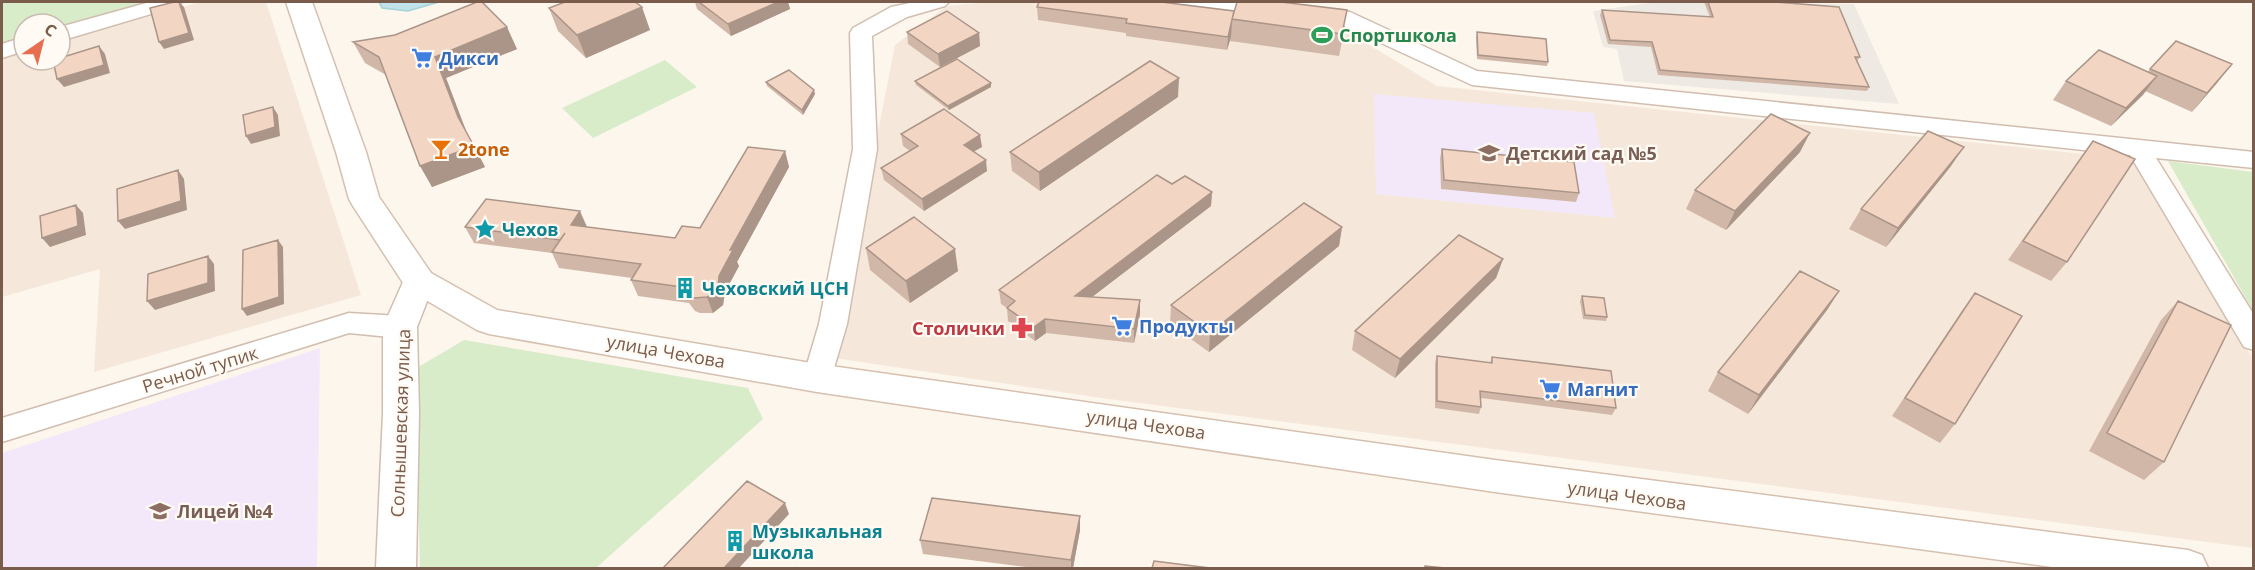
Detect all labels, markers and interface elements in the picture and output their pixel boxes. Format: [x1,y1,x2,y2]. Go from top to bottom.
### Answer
north arrow [12,12,72,72]
text: С [40,18,61,42]
sports icon: Спортшкола [1310,23,1334,47]
place label: Спортшкола [1339,23,1457,47]
supermarket icon: Дикси [410,46,434,70]
place label: Дикси [439,46,499,70]
bar icon: 2tone [429,137,453,161]
place label: 2tone [458,137,510,161]
school or university icon: Детский сад №5 [1477,141,1501,165]
place label: Детский сад №5 [1506,141,1657,165]
place icon: Чехов [473,217,497,241]
place label: Чехов [502,217,559,241]
building icon: Чеховский ЦСН [673,276,697,300]
place label: Чеховский ЦСН [702,276,849,300]
supermarket icon: Продукты [1110,314,1134,338]
place label: Продукты [1139,314,1234,338]
place label: Столички [912,316,1005,340]
pharmacy icon: Столички [1010,316,1034,340]
street label: Солнышевская улица [385,328,415,518]
street label: улица Чехова [605,329,727,373]
street label: Речной тупик [139,340,261,398]
supermarket icon: Магнит [1538,377,1562,401]
place label: Магнит [1567,377,1638,401]
street label: улица Чехова [1085,404,1207,444]
street label: улица Чехова [1566,475,1688,515]
school or university icon: Лицей №4 [148,499,172,523]
place label: Лицей №4 [177,499,273,523]
place label: Музыкальная школа [752,519,883,564]
building icon: Музыкальная школа [723,529,747,553]

